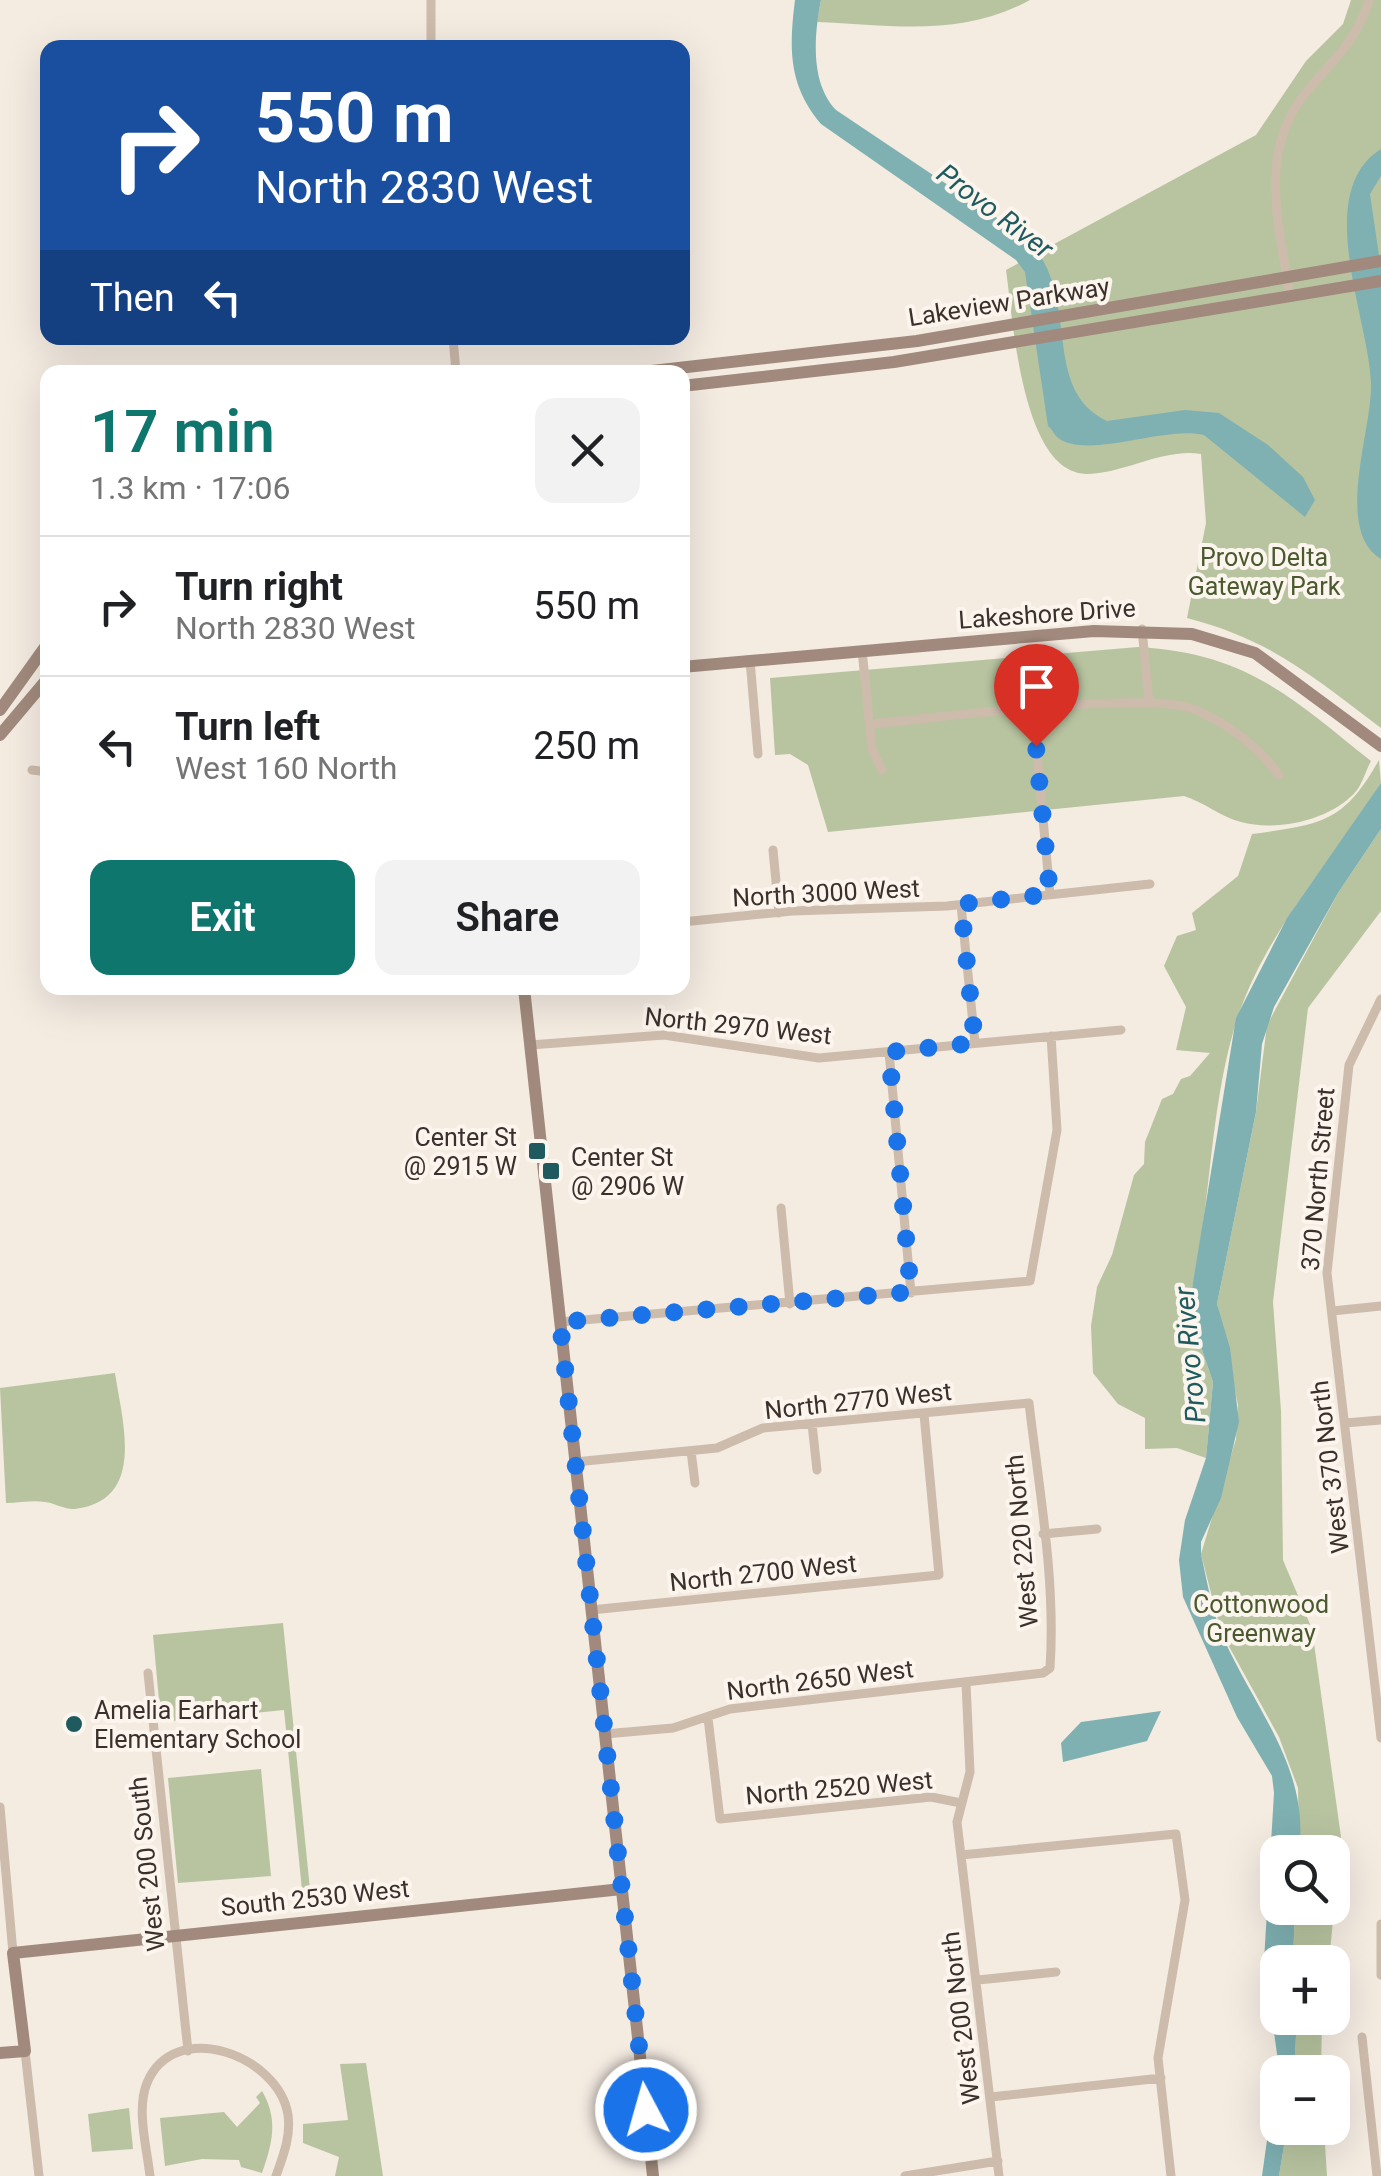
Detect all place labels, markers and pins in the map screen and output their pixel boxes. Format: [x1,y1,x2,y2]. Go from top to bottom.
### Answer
pin [994,644,1079,747]
place label: Center St @ 2915 W [404,1123,517,1181]
marker: Center St @ 2915 W [526,1140,548,1162]
place label: Center St @ 2906 W [571,1143,684,1201]
marker: Center St @ 2906 W [540,1160,562,1182]
place label: Amelia Earhart Elementary School [94,1696,301,1754]
marker: Amelia Earhart Elementary School [63,1713,85,1735]

